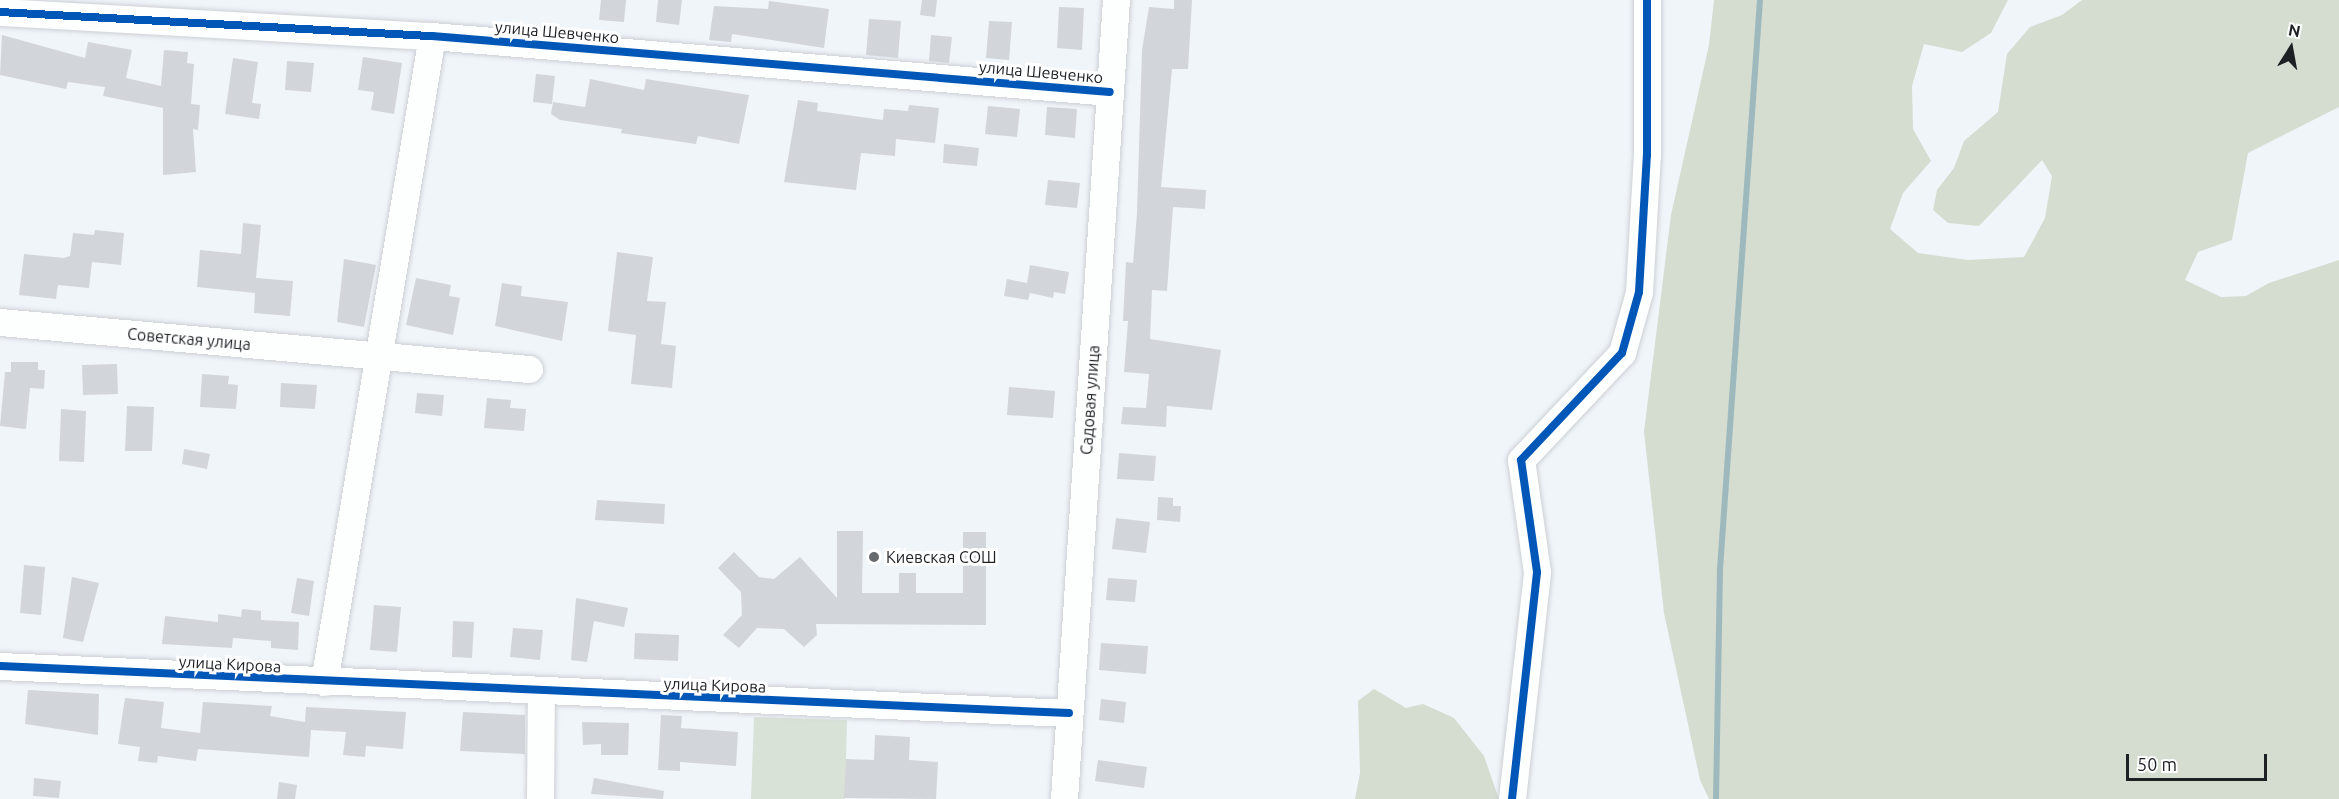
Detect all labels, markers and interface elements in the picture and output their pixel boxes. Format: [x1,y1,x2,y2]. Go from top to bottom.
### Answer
street label: улица Шевченко [494,17,620,47]
north arrow [2261,18,2321,78]
text: N [2287,20,2302,40]
street label: улица Шевченко [978,57,1104,87]
street label: Советская улица [126,324,252,354]
street label: Садовая улица [1077,345,1103,455]
place label: Киевская СОШ [886,547,997,567]
marker: Киевская СОШ [867,550,881,564]
street label: улица Кирова [178,652,282,676]
street label: улица Кирова [663,674,767,696]
scale bar [2129,742,2270,780]
text: 50 m [2137,754,2177,774]

